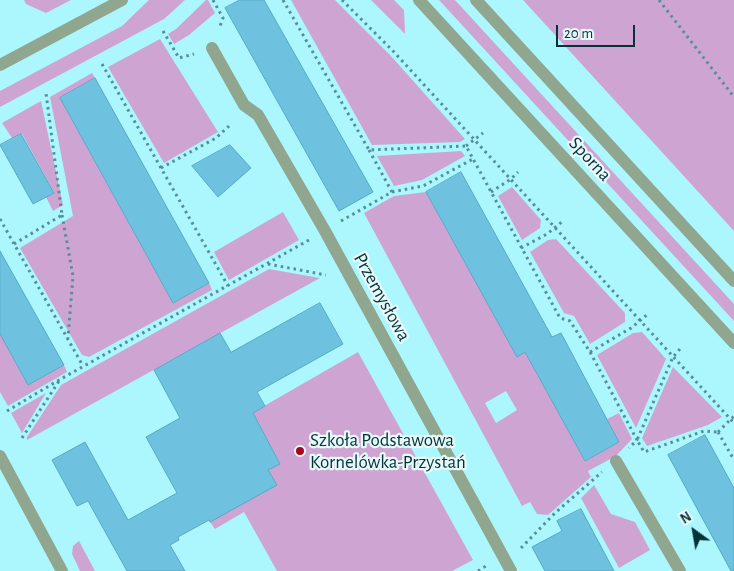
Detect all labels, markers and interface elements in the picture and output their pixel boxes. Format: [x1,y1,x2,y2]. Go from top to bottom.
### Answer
scale bar [559,15,638,47]
text: 20 m [564,26,593,41]
street label: Sporna [564,132,616,186]
street label: Przemysłowa [348,249,416,345]
place label: Szkoła Podstawowa Kornelówka-Przystań [310,429,466,473]
marker: Szkoła Podstawowa Kornelówka-Przystań [294,445,306,457]
north arrow [669,506,719,556]
text: N [678,510,694,527]

